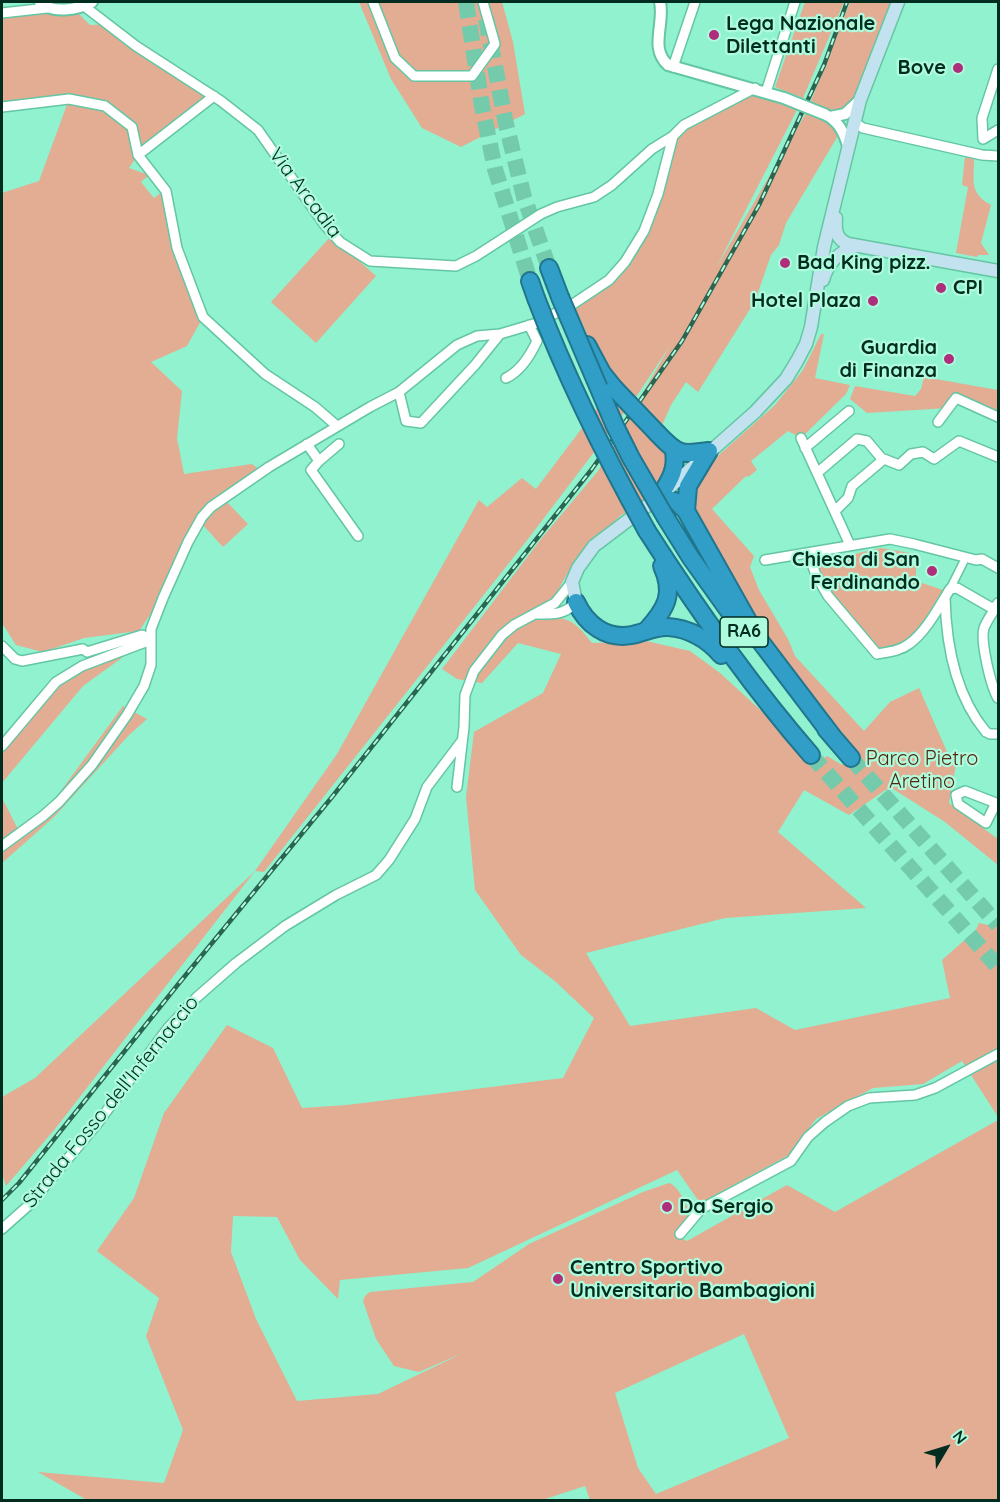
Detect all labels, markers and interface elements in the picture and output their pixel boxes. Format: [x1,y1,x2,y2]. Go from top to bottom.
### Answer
place label: Lega Nazionale Dilettanti [726,12,875,59]
marker: Lega Nazionale Dilettanti [707,28,721,42]
place label: Bove [898,56,946,80]
marker: Bove [951,61,965,75]
street label: Via Arcadia [263,143,347,243]
place label: Bad King pizz. [797,251,931,275]
marker: Bad King pizz. [778,256,792,270]
place label: CPI [953,276,983,300]
marker: CPI [934,281,948,295]
place label: Hotel Plaza [751,289,861,313]
marker: Hotel Plaza [866,294,880,308]
place label: Guardia di Finanza [840,336,937,383]
marker: Guardia di Finanza [942,352,956,366]
place label: Chiesa di San Ferdinando [792,548,920,595]
marker: Chiesa di San Ferdinando [925,564,939,578]
road number: RA6 [720,617,768,647]
park label: Parco Pietro Aretino [866,747,978,794]
street label: Strada Fosso dell'Infernaccio [18,991,204,1213]
place label: Da Sergio [679,1195,774,1219]
marker: Da Sergio [660,1200,674,1214]
place label: Centro Sportivo Universitario Bambagioni [570,1256,815,1303]
marker: Centro Sportivo Universitario Bambagioni [551,1272,565,1286]
north arrow [916,1418,976,1478]
text: N [949,1426,972,1448]

